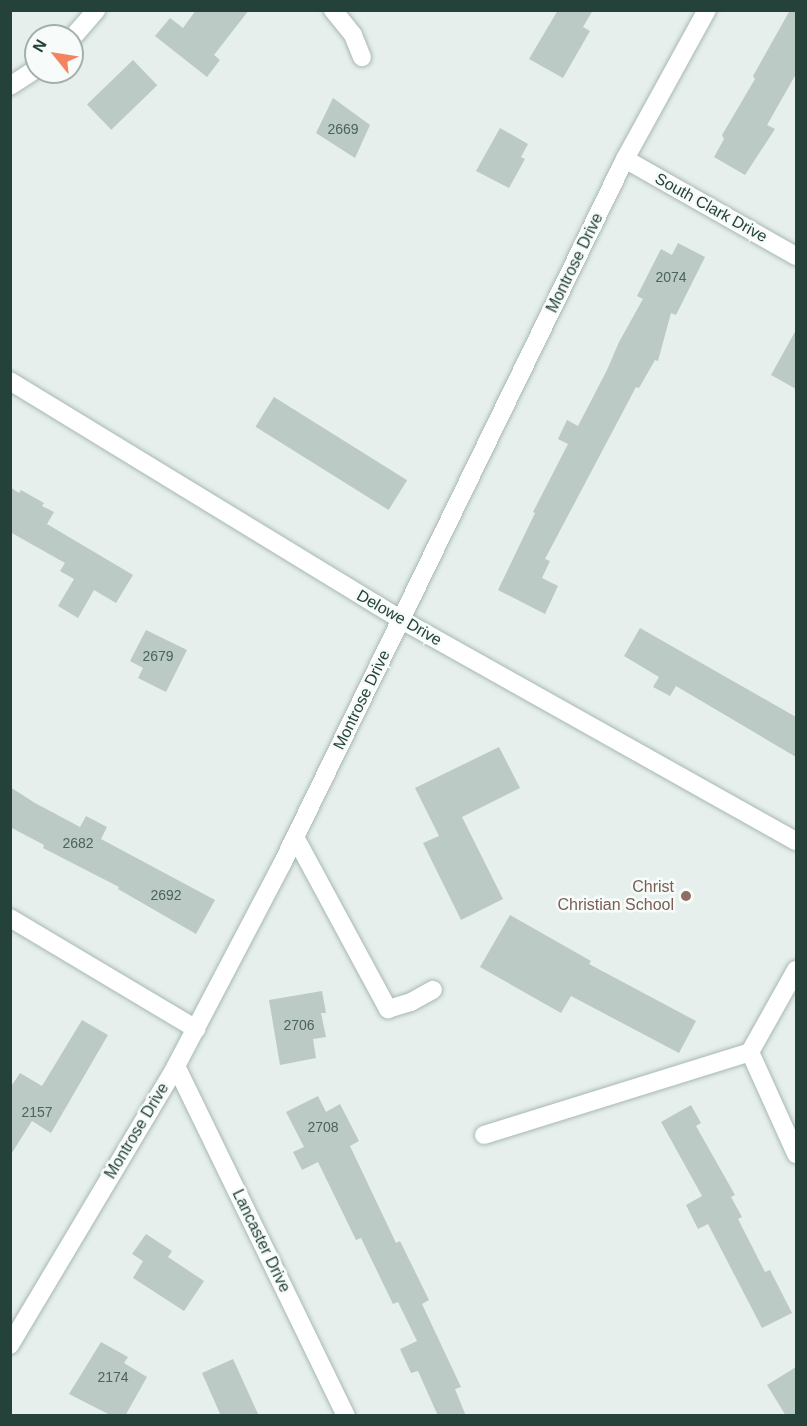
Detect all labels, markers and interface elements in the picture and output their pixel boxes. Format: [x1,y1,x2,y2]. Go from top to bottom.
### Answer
north arrow [24,24,84,84]
text: N [29,36,50,55]
house number: 2669 [327,121,359,137]
street label: South Clark Drive [652,169,770,247]
street label: Montrose Drive [543,210,607,316]
house number: 2074 [655,269,687,285]
street label: Delowe Drive [353,586,445,650]
street label: Montrose Drive [330,647,394,753]
house number: 2679 [142,648,174,664]
house number: 2682 [62,835,94,851]
place label: Christ Christian School [558,877,674,915]
house number: 2692 [150,887,182,903]
marker: Christ Christian School [679,889,693,903]
house number: 2706 [283,1017,315,1033]
street label: Montrose Drive [101,1080,173,1182]
house number: 2157 [21,1104,53,1120]
house number: 2708 [307,1119,339,1135]
street label: Lancaster Drive [228,1186,294,1296]
house number: 2174 [97,1369,129,1385]

